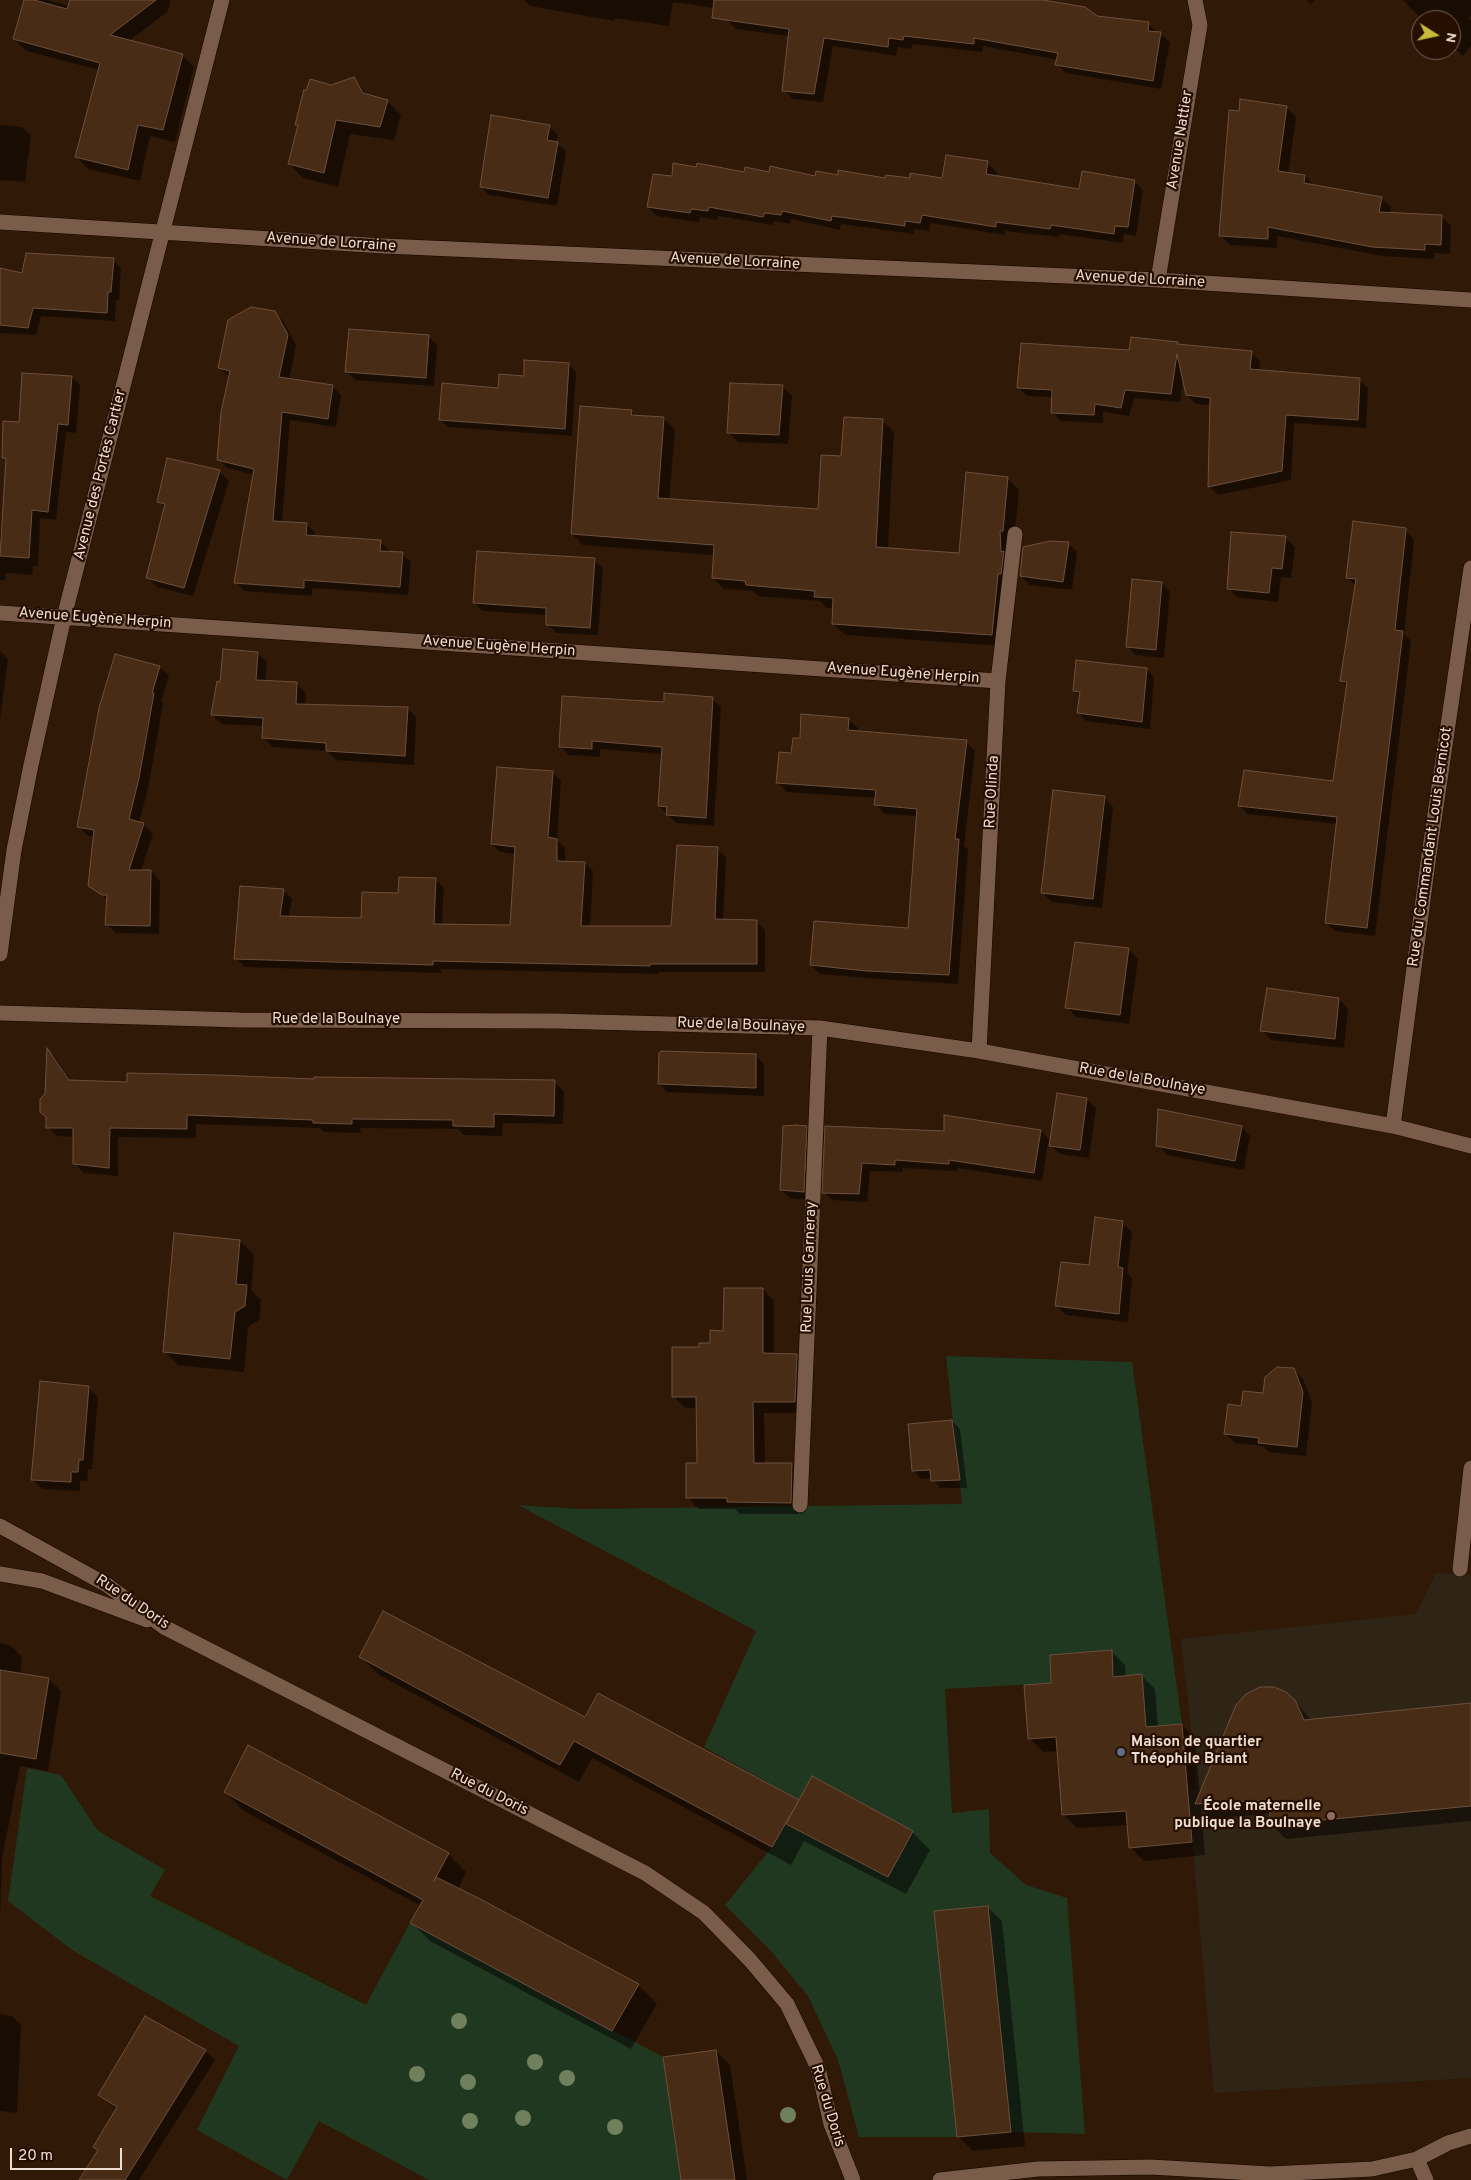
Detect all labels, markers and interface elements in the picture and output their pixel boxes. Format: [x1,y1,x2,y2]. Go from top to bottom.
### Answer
north arrow [1411,10,1461,60]
text: N [1441,31,1460,44]
street label: Avenue Nattier [1164,89,1198,191]
street label: Avenue de Lorraine [265,229,397,257]
street label: Avenue de Lorraine [670,250,800,274]
street label: Avenue de Lorraine [1075,268,1205,292]
street label: Avenue des Portes Cartier [71,388,131,562]
street label: Avenue Eugène Herpin [18,605,172,633]
street label: Avenue Eugène Herpin [422,633,576,661]
street label: Avenue Eugène Herpin [826,660,980,688]
street label: Rue du Commandant Louis Bernicot [1405,726,1457,968]
street label: Rue Olinda [982,755,1004,829]
street label: Rue de la Boulnaye [272,1011,400,1029]
street label: Rue de la Boulnaye [677,1015,805,1037]
street label: Rue de la Boulnaye [1077,1060,1207,1100]
street label: Rue Louis Garneray [799,1201,821,1333]
street label: Rue du Doris [92,1572,172,1634]
place label: Maison de quartier Théophile Briant [1131,1734,1262,1769]
marker: Maison de quartier Théophile Briant [1115,1746,1127,1758]
street label: Rue du Doris [447,1766,531,1820]
place label: École maternelle publique la Boulnaye [1174,1798,1321,1833]
marker: École maternelle publique la Boulnaye [1325,1810,1337,1822]
street label: Rue du Doris [806,2063,848,2149]
scale bar [12,2138,125,2170]
text: 20 m [18,2147,53,2166]

